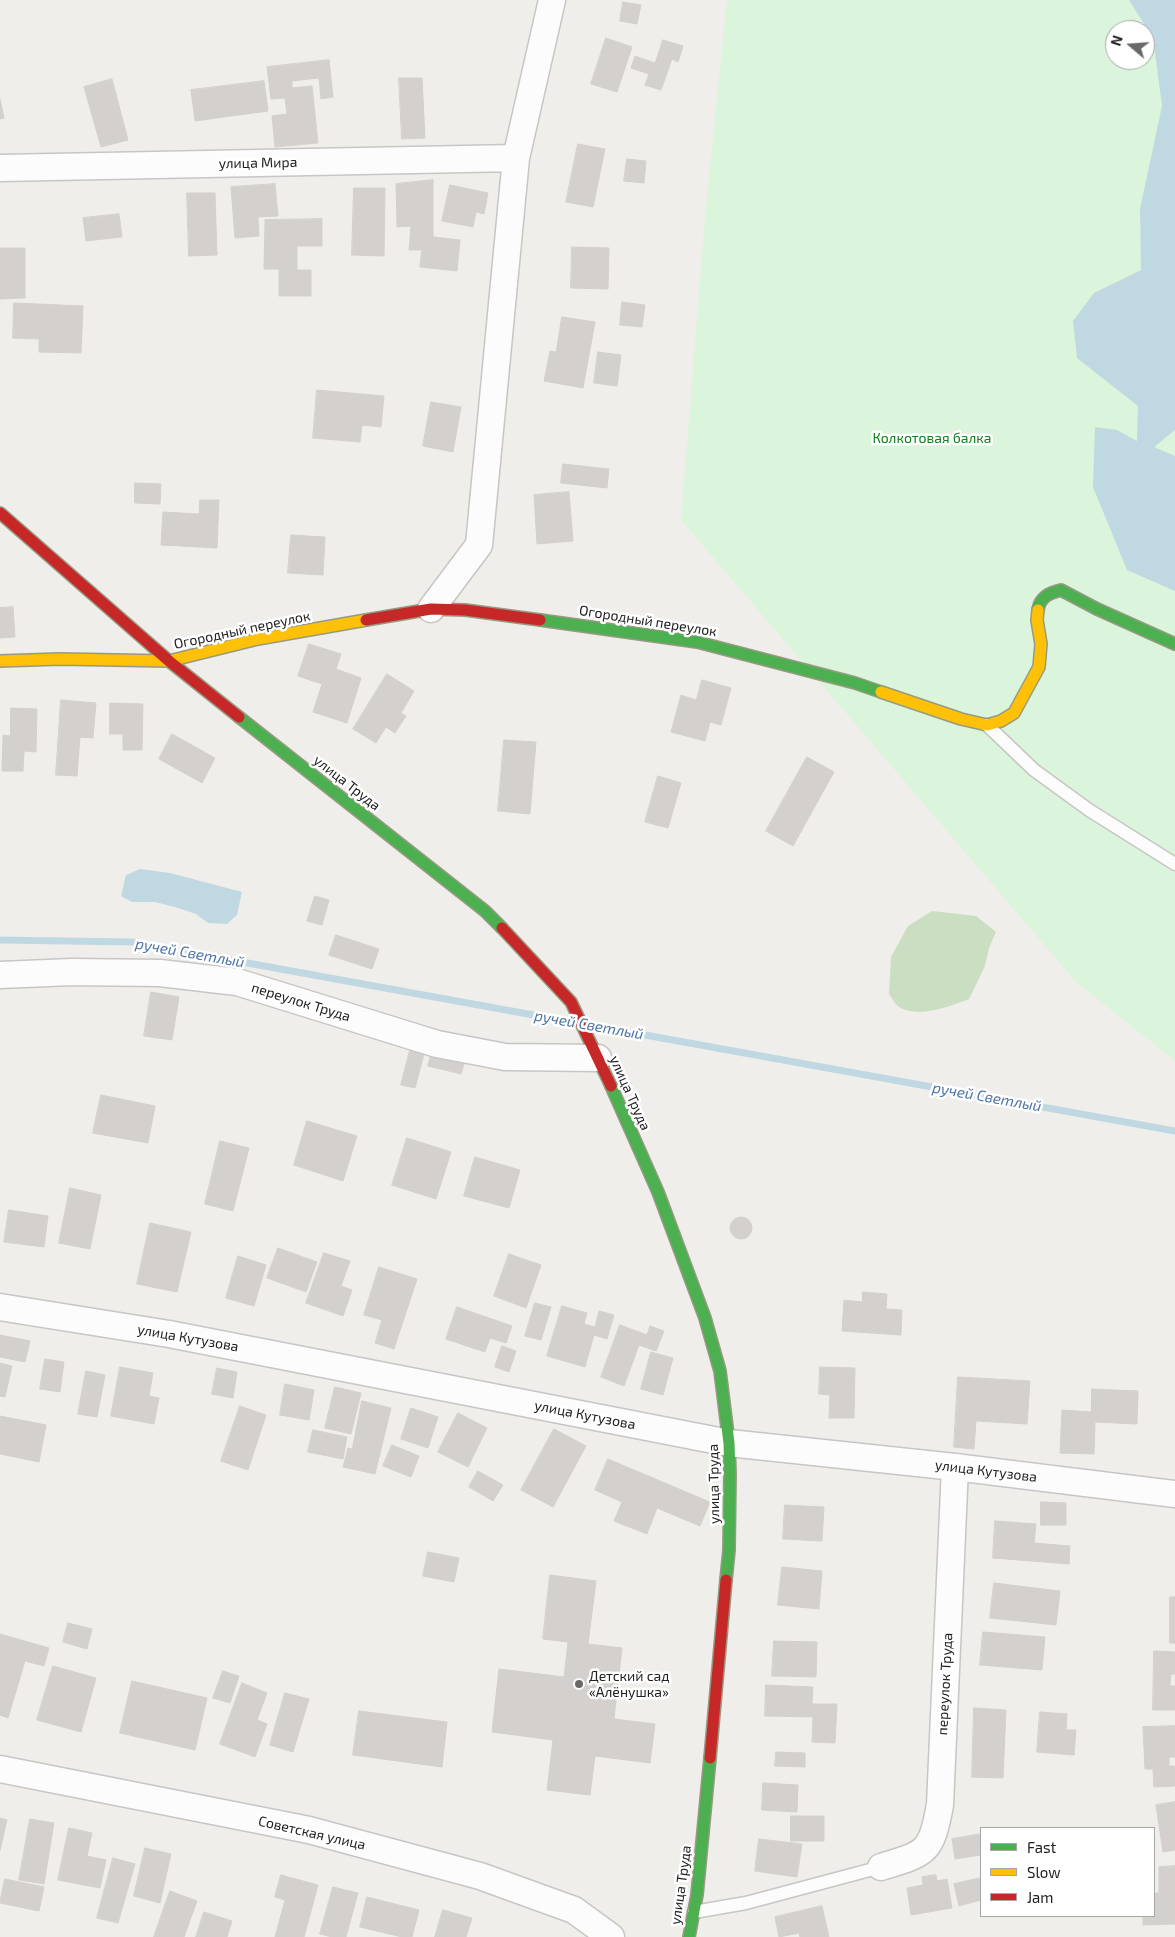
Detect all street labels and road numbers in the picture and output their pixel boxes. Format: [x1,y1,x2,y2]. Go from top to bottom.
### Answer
street label: улица Мира [219,154,297,172]
street label: Огородный переулок [578,602,718,640]
street label: Огородный переулок [172,607,312,653]
street label: улица Труда [310,752,384,814]
street label: переулок Труда [249,979,353,1025]
street label: улица Труда [606,1053,654,1133]
street label: улица Кутузова [136,1321,240,1355]
street label: улица Кутузова [533,1397,637,1433]
street label: улица Труда [705,1444,723,1524]
street label: улица Кутузова [934,1456,1038,1486]
street label: переулок Труда [934,1632,956,1736]
street label: Советская улица [257,1812,367,1854]
street label: улица Труда [667,1844,695,1926]

